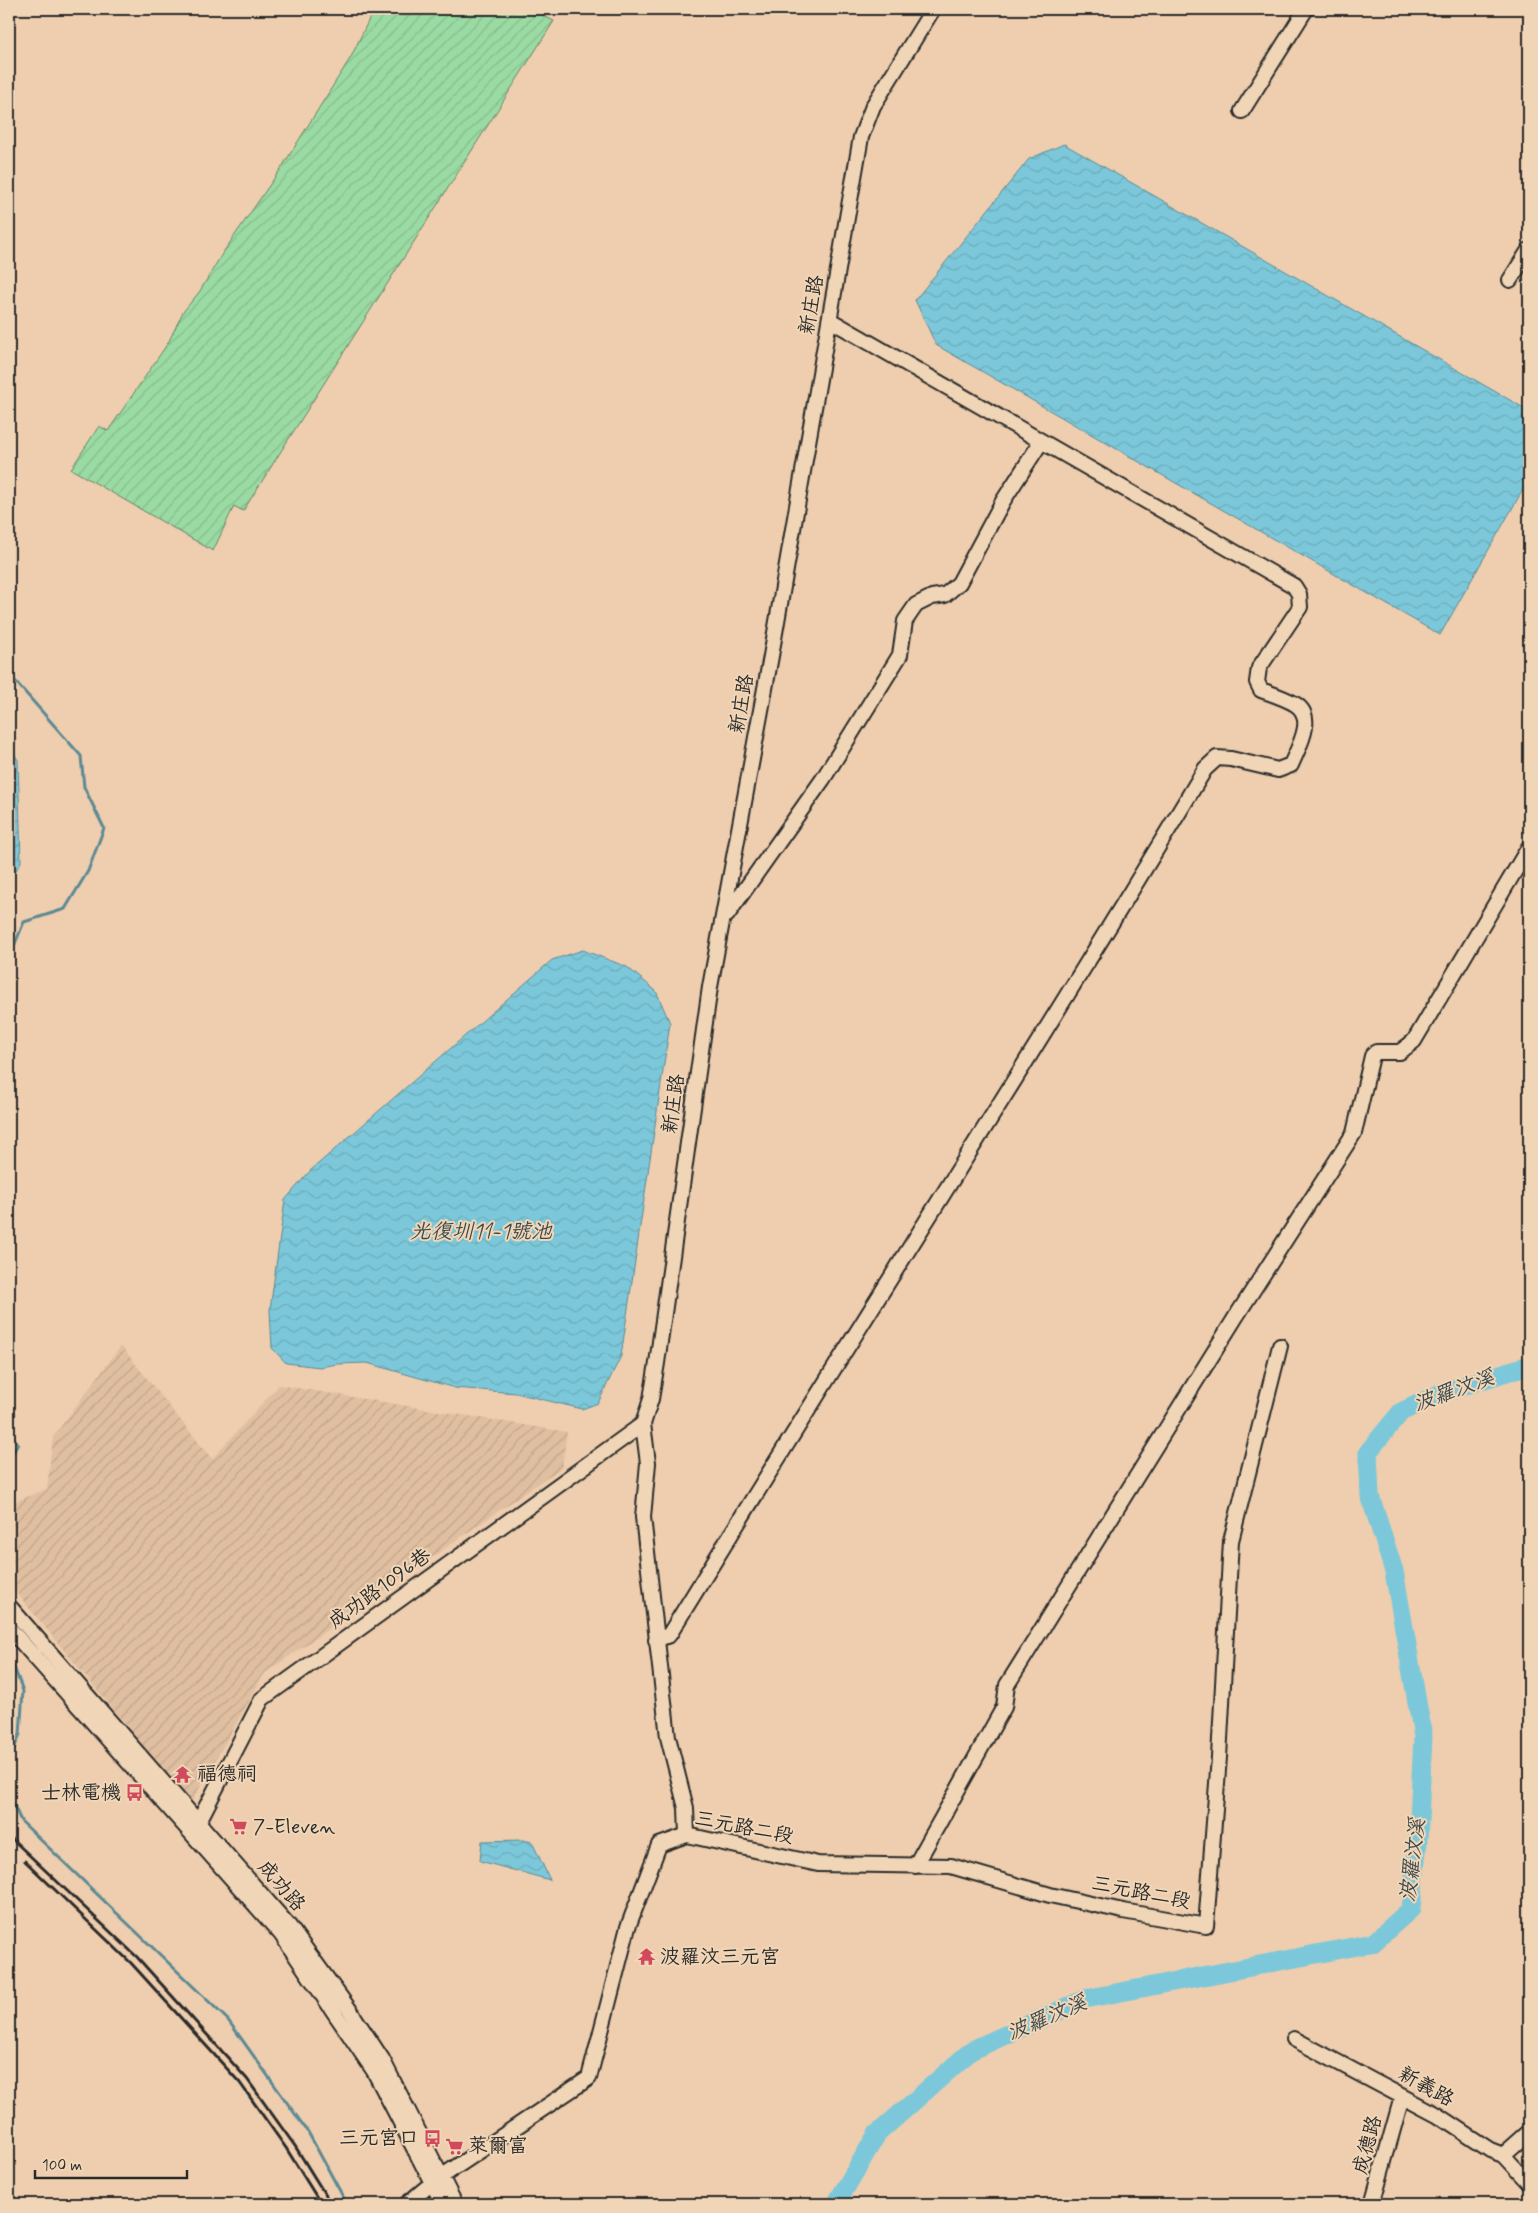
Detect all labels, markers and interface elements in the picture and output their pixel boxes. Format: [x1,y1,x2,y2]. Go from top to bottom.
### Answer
street label: 新庄路 [793,272,831,337]
street label: 新庄路 [723,671,761,736]
street label: 新庄路 [656,1071,692,1136]
water label: 光復圳11-1號池 [410,1218,553,1246]
water label: 波羅汶溪 [1410,1363,1499,1419]
street label: 成功路1096巷 [323,1542,438,1636]
place label: 福德祠 [197,1761,257,1788]
temple icon: 福德祠 [173,1764,193,1784]
place label: 士林電機 [41,1780,121,1807]
bus stop icon: 士林電機 [125,1783,145,1803]
street label: 三元路二段 [692,1805,796,1851]
place label: 7-Eleven [253,1814,336,1841]
water label: 波羅汶溪 [1394,1816,1432,1903]
supermarket icon: 7-Eleven [229,1817,249,1837]
street label: 成功路 [251,1855,312,1918]
street label: 三元路二段 [1089,1870,1193,1916]
place label: 波羅汶三元宮 [660,1944,780,1971]
temple icon: 波羅汶三元宮 [636,1947,656,1967]
water label: 波羅汶溪 [1003,1988,1092,2047]
street label: 新義路 [1393,2061,1460,2114]
street label: 成德路 [1347,2112,1389,2177]
place label: 三元宮口 [339,2125,419,2152]
bus stop icon: 三元宮口 [423,2128,443,2148]
place label: 萊爾富 [468,2133,528,2160]
supermarket icon: 萊爾富 [444,2136,464,2156]
scale bar [35,2148,188,2180]
text: 100 m [42,2156,82,2176]

